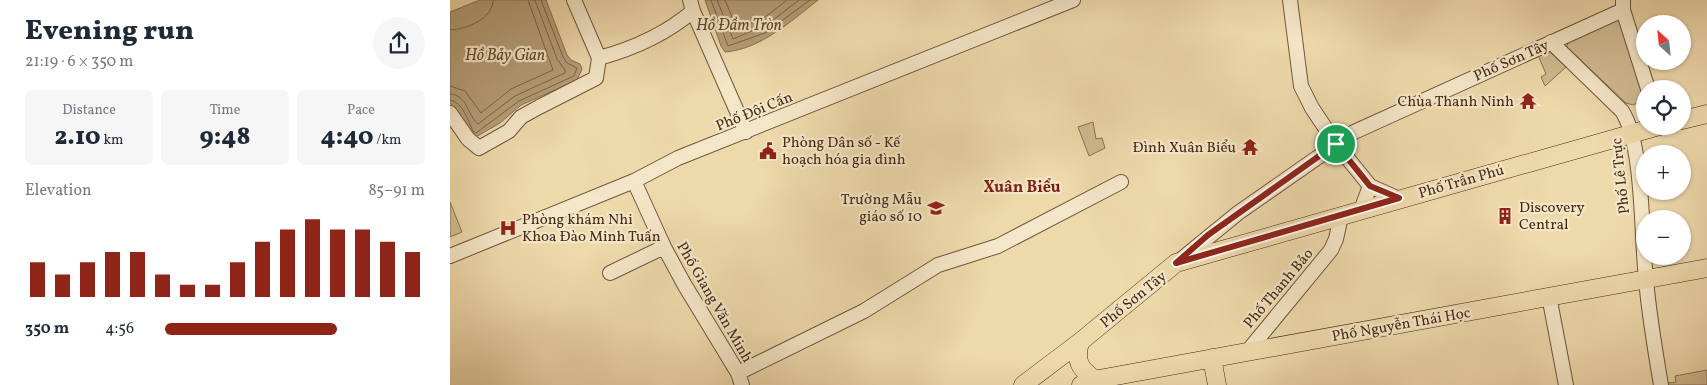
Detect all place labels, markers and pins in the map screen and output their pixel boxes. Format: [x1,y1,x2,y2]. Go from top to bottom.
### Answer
temple icon: Chùa Thanh Ninh [1518,91,1538,111]
place label: Chùa Thanh Ninh [1397,92,1514,113]
pin [1315,123,1357,165]
place label: Phòng Dân số - Kế hoạch hóa gia đình [782,133,906,171]
temple icon: Đình Xuân Biểu [1240,137,1260,157]
place label: Đình Xuân Biểu [1133,138,1236,159]
public building icon: Phòng Dân số - Kế hoạch hóa gia đình [758,141,778,161]
place label: Trường Mẫu giáo số 10 [841,190,922,228]
school or university icon: Trường Mẫu giáo số 10 [926,198,946,218]
place label: Discovery Central [1519,198,1585,236]
building icon: Discovery Central [1495,206,1515,226]
place label: Phòng khám Nhi Khoa Đào Minh Tuấn [522,210,661,248]
hospital icon: Phòng khám Nhi Khoa Đào Minh Tuấn [498,218,518,238]

